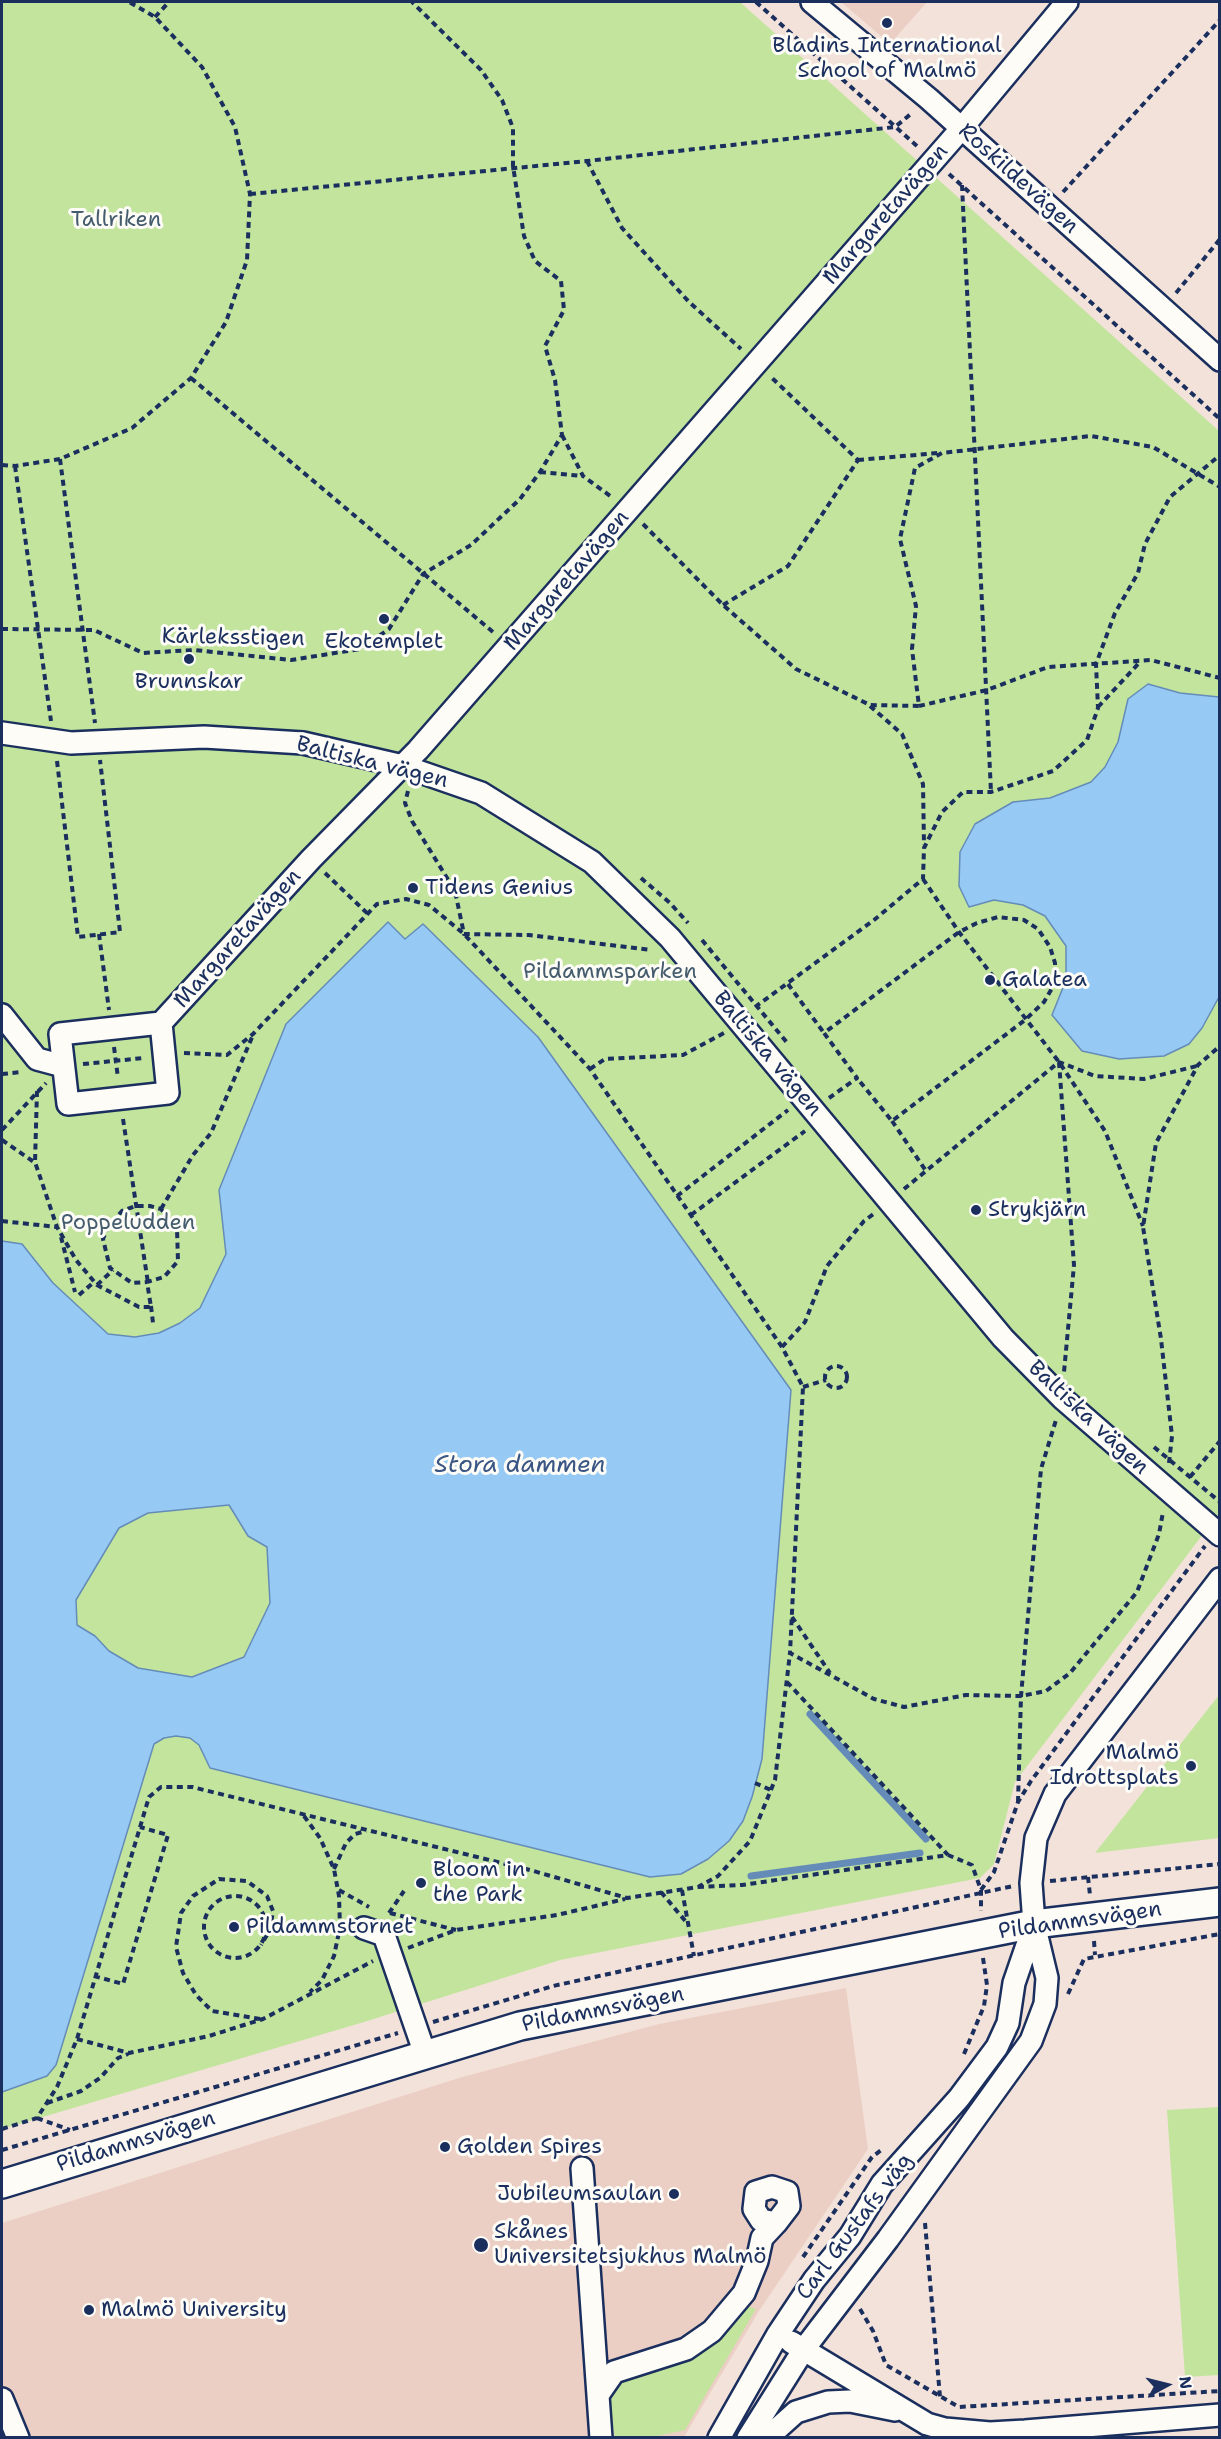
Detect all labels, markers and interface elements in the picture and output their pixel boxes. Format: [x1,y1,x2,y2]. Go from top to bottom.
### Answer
marker: Bladins International School of Malmö [880,16,894,30]
place label: Bladins International School of Malmö [772,33,1002,84]
street label: Roskildevägen [953,118,1083,240]
street label: Margaretavägen [818,139,954,291]
park label: Tallriken [71,207,161,233]
street label: Margaretavägen [499,505,635,657]
marker: Ekotemplet [377,612,391,626]
street label: Kärleksstigen [161,624,305,652]
place label: Ekotemplet [325,629,443,655]
marker: Brunnskar [182,652,196,666]
place label: Brunnskar [135,669,243,695]
street label: Baltiska vägen [293,731,451,795]
street label: Margaretavägen [169,864,307,1014]
place label: Tidens Genius [425,875,573,901]
marker: Tidens Genius [406,881,420,895]
park label: Pildammsparken [523,959,697,985]
place label: Galatea [1002,967,1087,993]
marker: Galatea [983,973,997,987]
street label: Baltiska vägen [707,986,827,1122]
place label: Strykjärn [988,1197,1086,1223]
marker: Strykjärn [969,1203,983,1217]
park label: Poppeludden [61,1210,195,1236]
street label: Baltiska vägen [1022,1355,1154,1481]
water label: Stora dammen [435,1452,605,1480]
place label: Malmö Idrottsplats [1050,1740,1179,1792]
marker: Malmö Idrottsplats [1184,1759,1198,1773]
place label: Bloom in the Park [433,1857,525,1909]
marker: Bloom in the Park [414,1876,428,1890]
street label: Pildammsvägen [997,1896,1163,1946]
place label: Pildammstornet [246,1914,414,1940]
marker: Pildammstornet [227,1920,241,1934]
street label: Pildammsvägen [520,1981,686,2039]
street label: Pildammsvägen [53,2105,219,2179]
place label: Golden Spires [457,2134,602,2160]
marker: Golden Spires [438,2140,452,2154]
street label: Carl Gustafs väg [791,2148,919,2306]
place label: Jubileumsaulan [497,2181,662,2207]
marker: Jubileumsaulan [667,2187,681,2201]
place label: Skånes Universitetsjukhus Malmö [494,2219,767,2270]
marker: Skånes Universitetsjukhus Malmö [472,2236,490,2254]
place label: Malmö University [101,2297,287,2323]
marker: Malmö University [82,2303,96,2317]
north arrow [1137,2355,1197,2415]
text: N [1174,2375,1197,2390]

